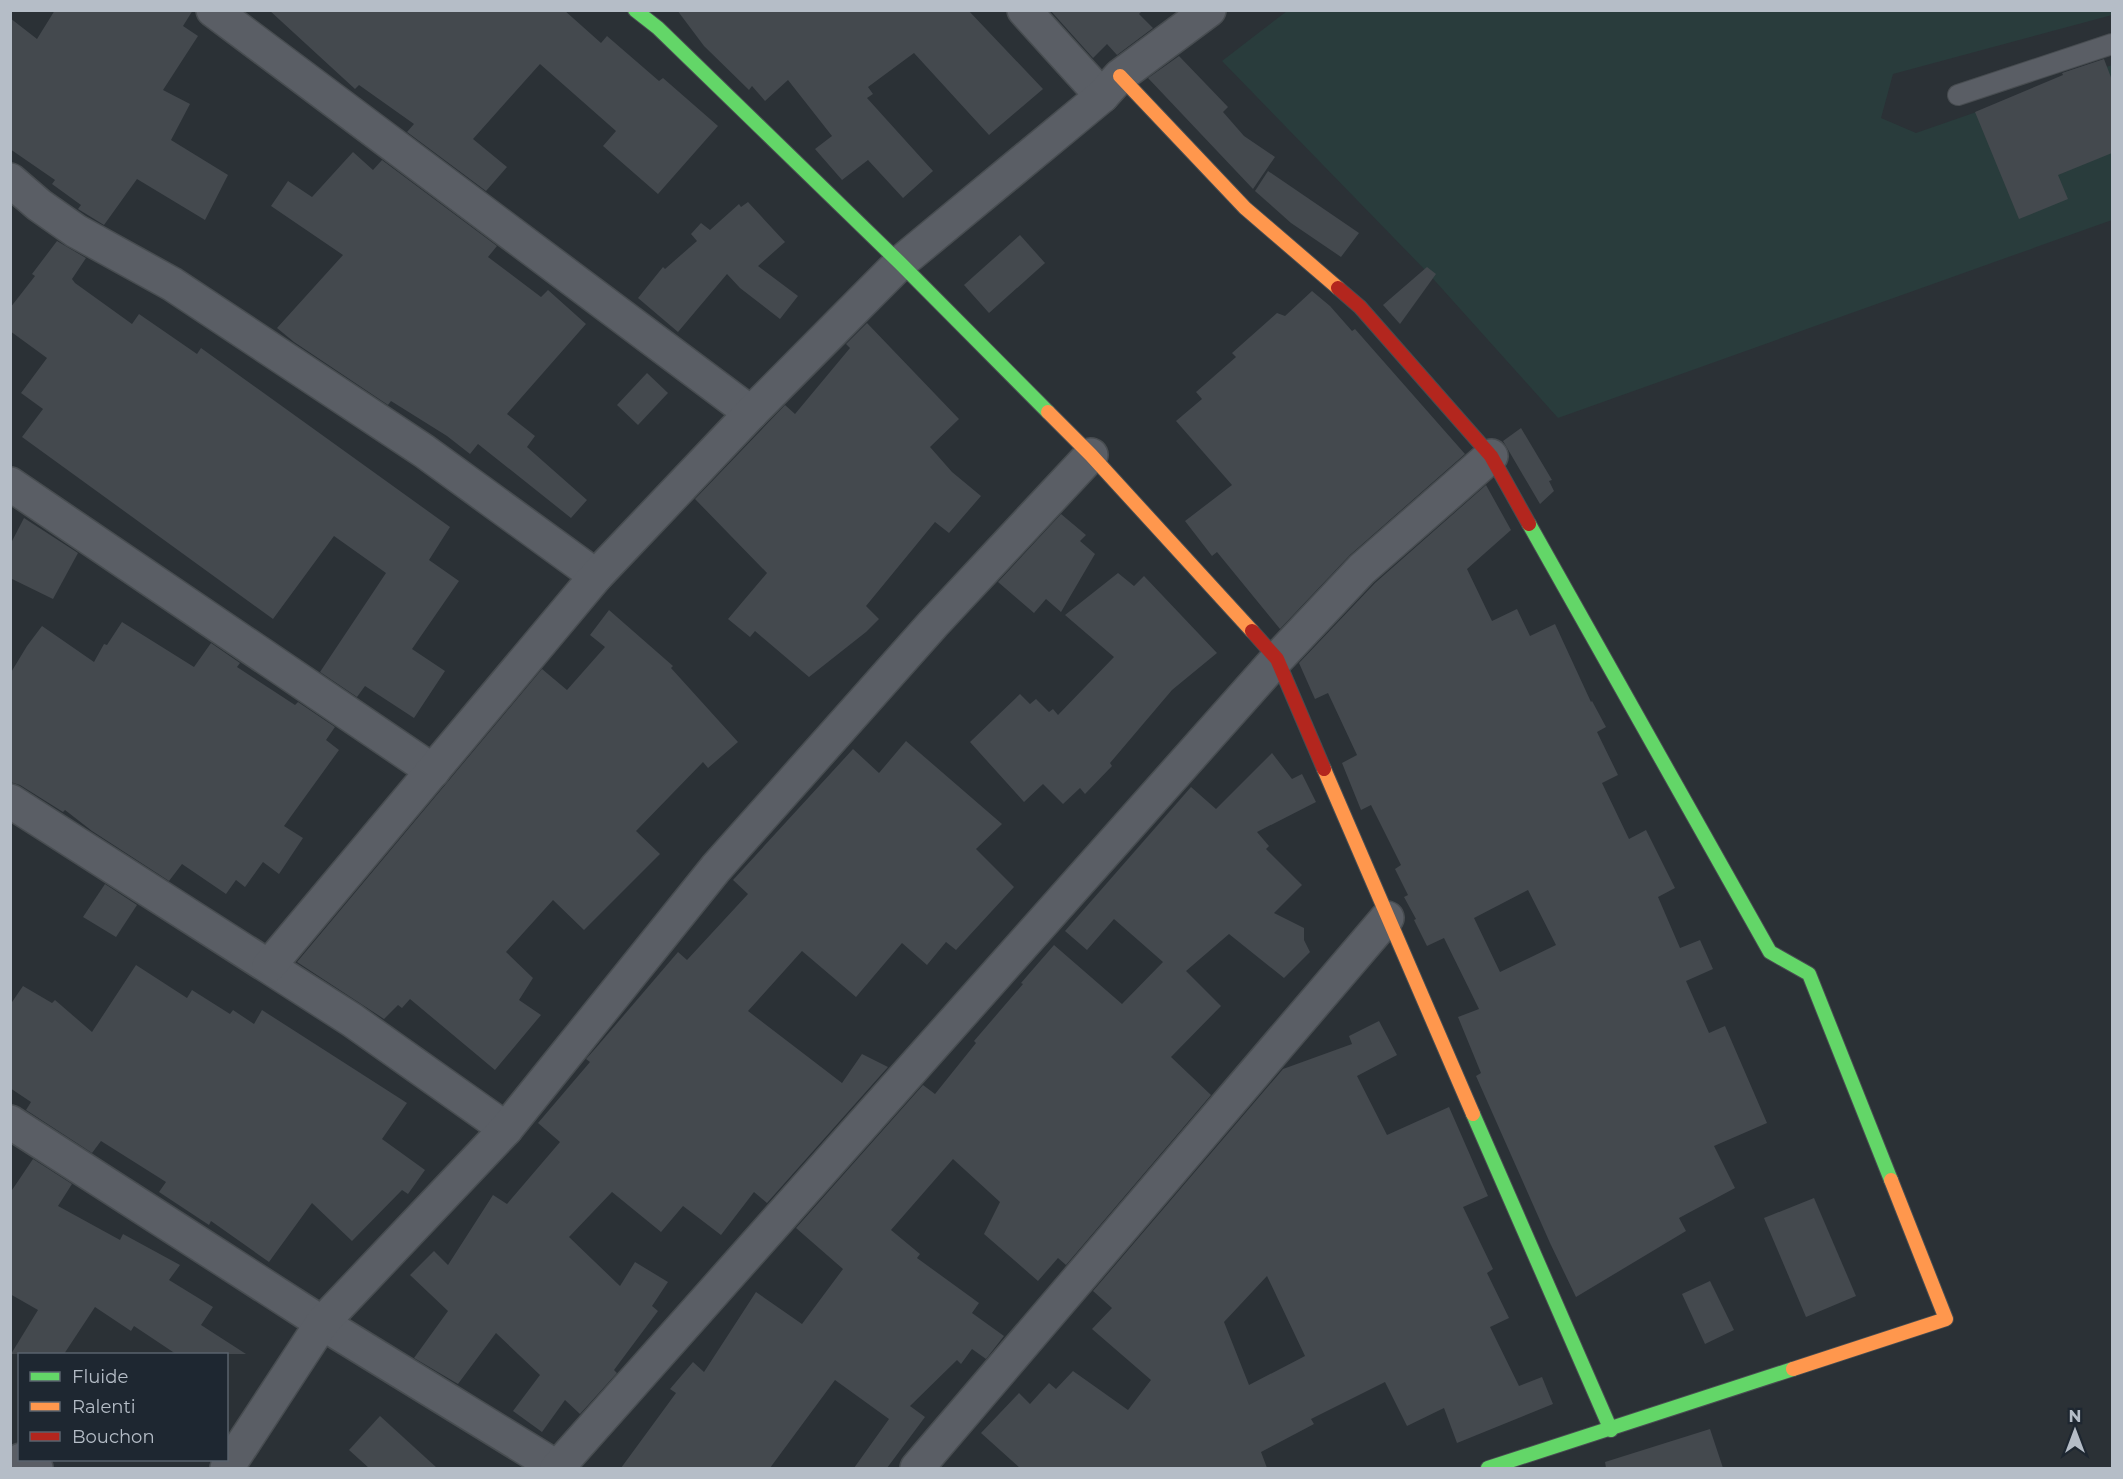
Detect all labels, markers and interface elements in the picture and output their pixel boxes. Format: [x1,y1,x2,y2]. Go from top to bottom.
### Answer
legend [18,1353,228,1461]
text: Fluide [72,1366,128,1388]
text: Ralenti [72,1396,136,1418]
north arrow [2045,1401,2105,1461]
text: N [2069,1407,2081,1426]
text: Bouchon [72,1426,155,1448]

